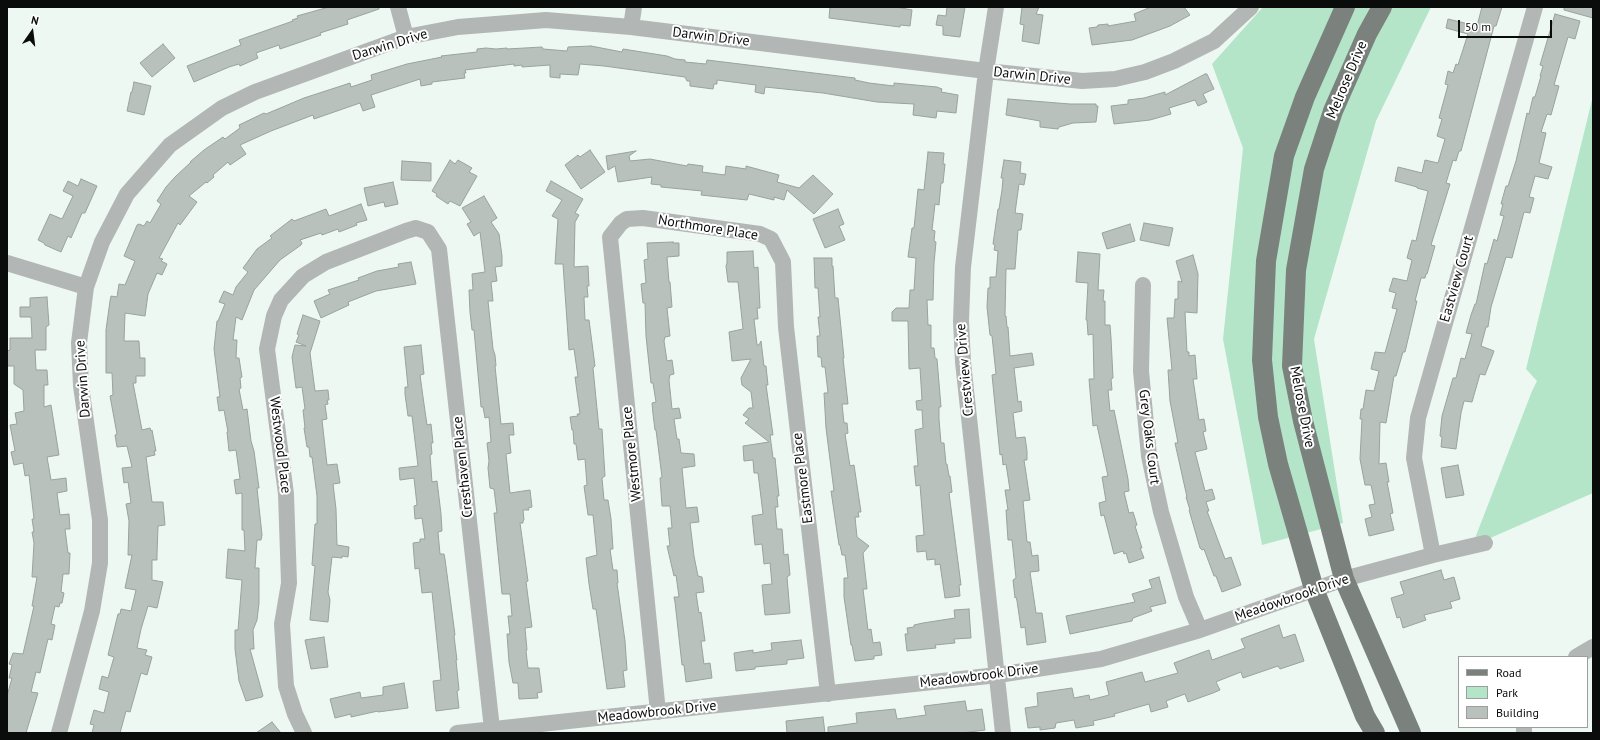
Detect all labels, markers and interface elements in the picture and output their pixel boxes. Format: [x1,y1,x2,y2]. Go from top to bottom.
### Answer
north arrow [12,12,52,52]
scale bar [1460,12,1554,38]
text: N [30,13,40,28]
text: 50 m [1465,19,1491,34]
street label: Darwin Drive [671,24,751,50]
street label: Darwin Drive [350,26,430,64]
street label: Melrose Drive [1323,39,1371,121]
street label: Darwin Drive [992,64,1072,88]
street label: Northmore Place [657,212,759,244]
street label: Eastview Court [1437,234,1477,324]
street label: Crestview Drive [953,323,977,417]
street label: Darwin Drive [72,340,94,418]
street label: Melrose Drive [1286,365,1318,449]
street label: Grey Oaks Court [1135,388,1163,486]
street label: Westwood Place [266,396,294,494]
street label: Westmore Place [619,406,645,502]
street label: Cresthaven Place [449,415,477,519]
street label: Eastmore Place [789,432,817,524]
street label: Meadowbrook Drive [1233,571,1351,625]
legend [1458,656,1588,728]
street label: Meadowbrook Drive [919,660,1039,692]
text: Road [1496,665,1521,680]
text: Park [1496,685,1518,700]
street label: Meadowbrook Drive [597,697,717,727]
text: Building [1496,705,1539,720]

